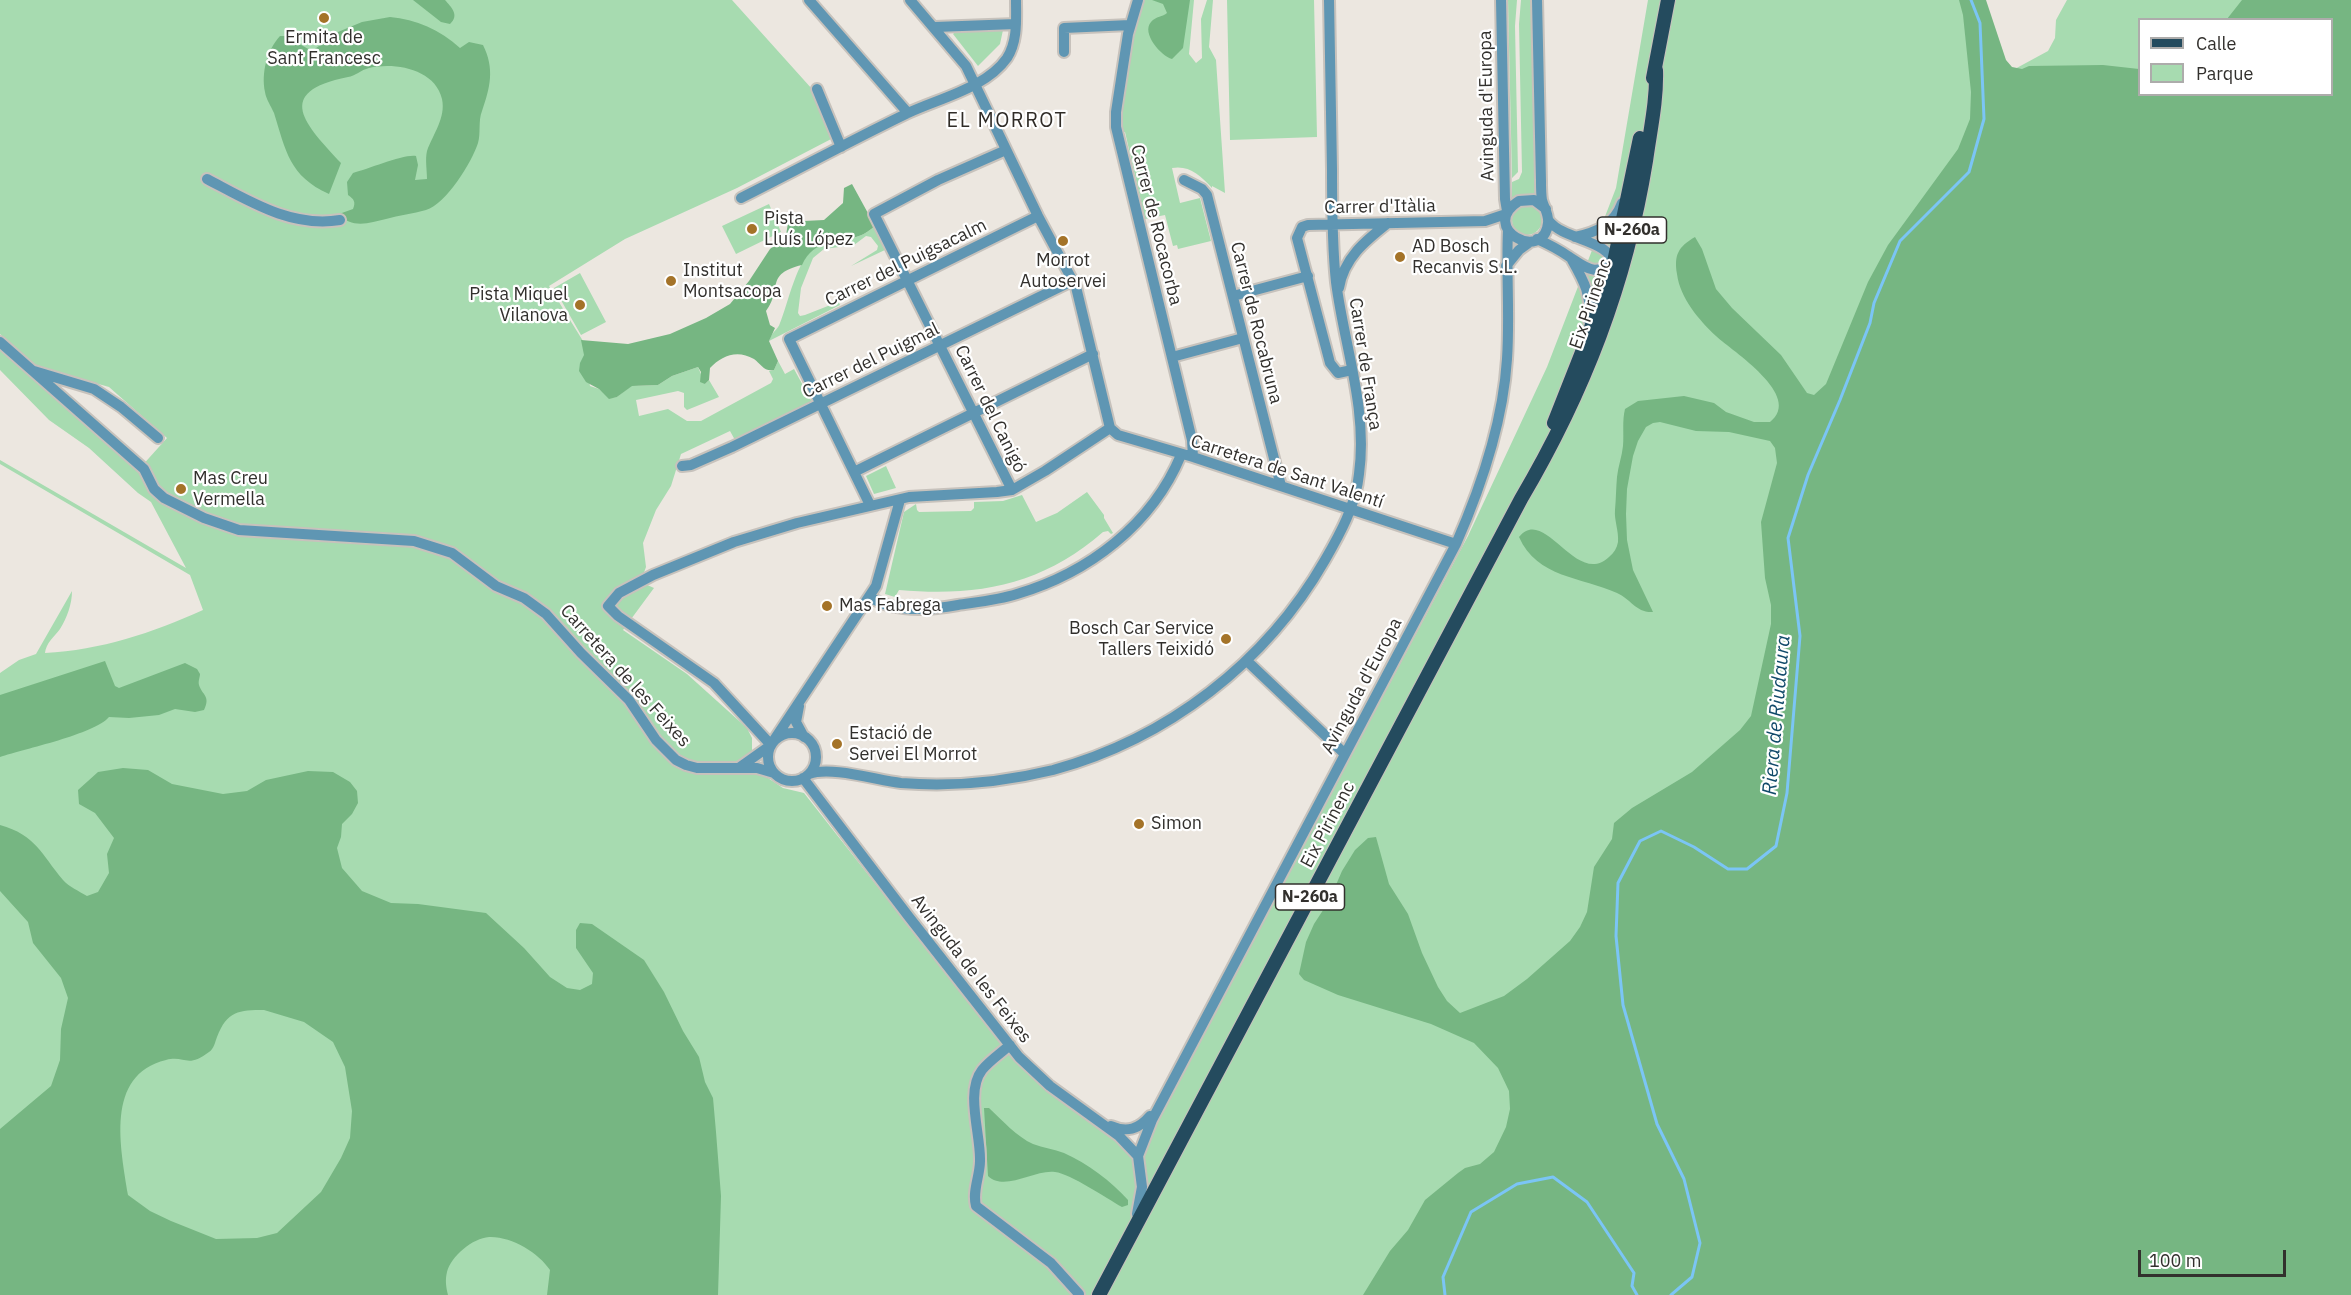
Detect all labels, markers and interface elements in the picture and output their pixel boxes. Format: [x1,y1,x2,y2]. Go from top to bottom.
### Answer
marker: Ermita de Sant Francesc [317,11,331,25]
legend [2138,18,2333,96]
place label: Ermita de Sant Francesc [267,27,381,70]
street label: Avinguda d'Europa [1475,30,1499,182]
text: Calle [2196,32,2236,55]
text: Parque [2196,62,2253,85]
district label: EL MORROT [947,109,1067,133]
street label: Carrer de Rocacorba [1126,142,1186,308]
street label: Carrer d'Itàlia [1324,195,1436,219]
place label: Pista Lluís López [764,208,853,250]
street label: Carrer del Puigsacalm [822,215,990,311]
road number: N-260a [1598,217,1666,243]
marker: Pista Lluís López [745,222,759,236]
marker: Morrot Autoservei [1056,234,1070,248]
place label: AD Bosch Recanvis S.L. [1412,236,1518,278]
street label: Carrer de Rocabruna [1225,240,1287,406]
place label: Morrot Autoservei [1020,250,1106,292]
marker: AD Bosch Recanvis S.L. [1393,250,1407,264]
street label: Eix Pirinenc [1565,256,1617,352]
place label: Institut Montsacopa [683,260,782,302]
marker: Institut Montsacopa [664,274,678,288]
place label: Pista Miquel Vilanova [469,284,568,326]
street label: Carrer de França [1344,296,1386,432]
marker: Pista Miquel Vilanova [573,298,587,312]
street label: Carrer del Puigmal [799,319,943,403]
street label: Carrer del Canigó [950,342,1030,476]
street label: Carretera de Sant Valentí [1188,431,1386,513]
place label: Mas Creu Vermella [193,468,268,510]
marker: Mas Creu Vermella [174,482,188,496]
place label: Mas Fabrega [839,595,941,617]
marker: Mas Fabrega [820,599,834,613]
street label: Carretera de les Feixes [555,600,695,752]
street label: Avinguda d'Europa [1317,614,1407,758]
place label: Bosch Car Service Tallers Teixidó [1069,618,1214,660]
marker: Bosch Car Service Tallers Teixidó [1219,632,1233,646]
water label: Riera de Riudaura [1758,634,1796,796]
place label: Estació de Servei El Morrot [849,723,977,766]
marker: Estació de Servei El Morrot [830,737,844,751]
street label: Eix Pirinenc [1296,778,1360,872]
place label: Simon [1151,813,1202,835]
marker: Simon [1132,817,1146,831]
road number: N-260a [1276,884,1344,910]
street label: Avinguda de les Feixes [906,890,1036,1048]
scale bar [2141,1238,2290,1276]
text: 100 m [2149,1249,2201,1272]

